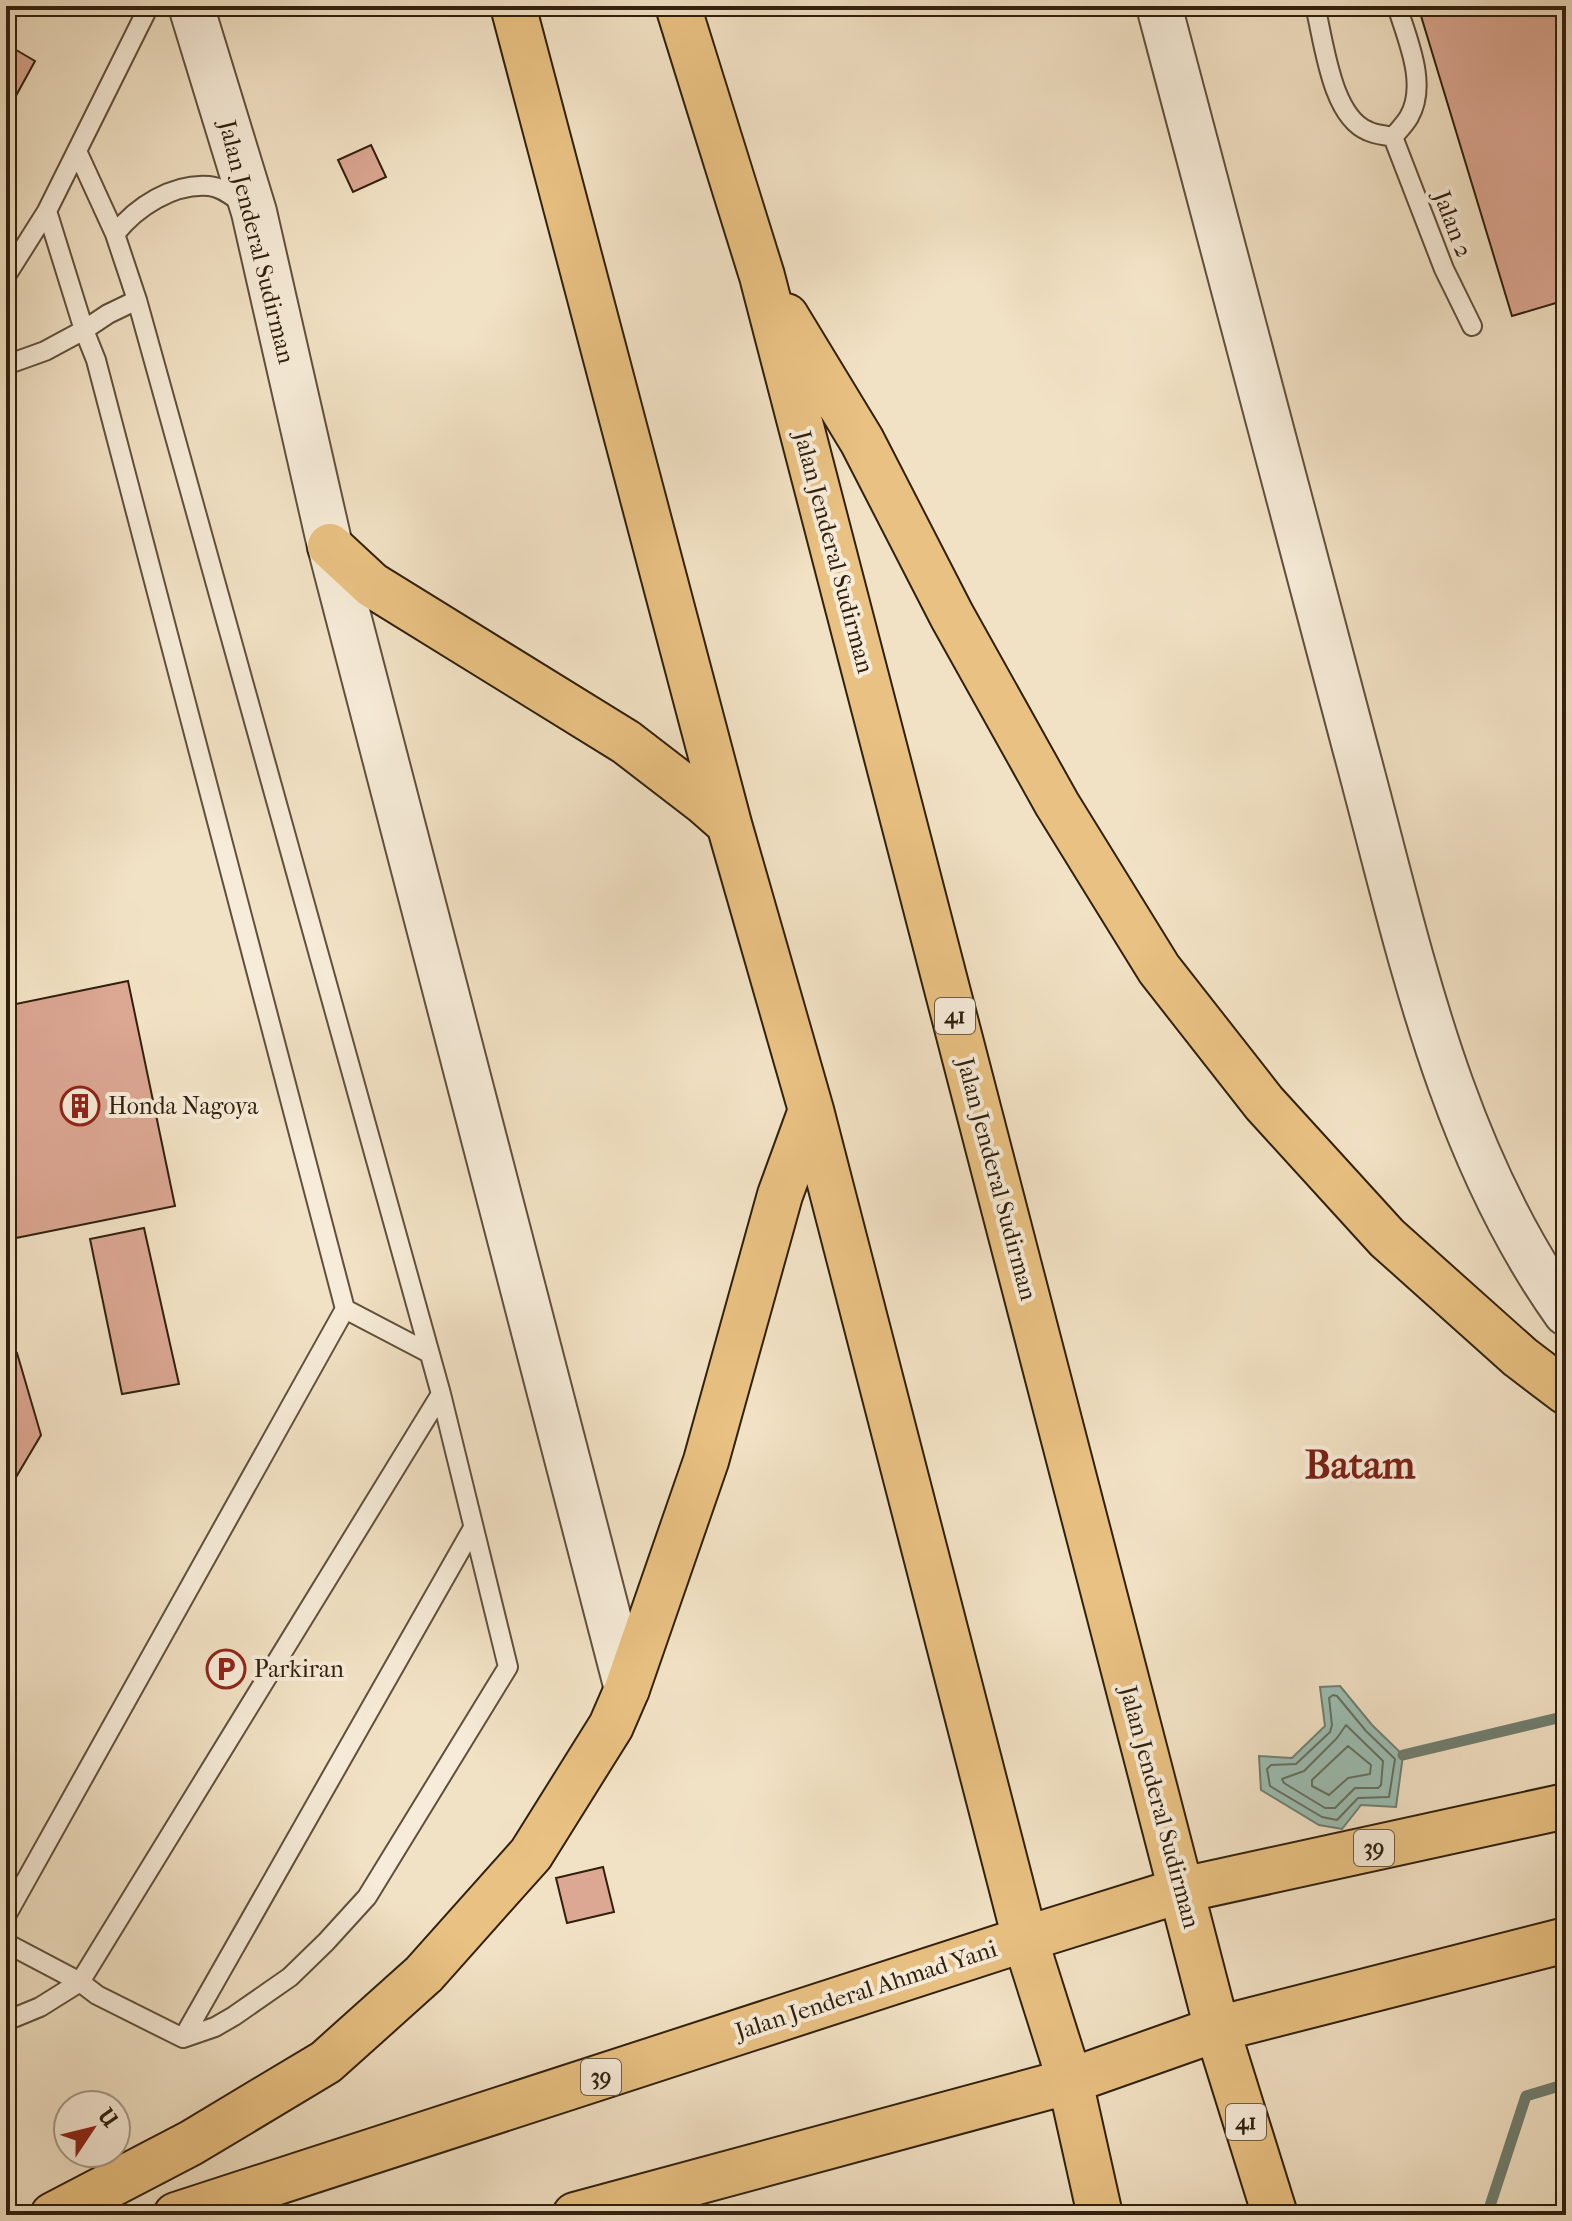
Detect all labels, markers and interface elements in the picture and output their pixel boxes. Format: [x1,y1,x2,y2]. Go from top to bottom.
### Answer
street label: Jalan Jenderal Sudirman [213,115,301,367]
street label: Jalan 2 [1427,185,1478,261]
street label: Jalan Jenderal Sudirman [788,426,880,676]
road number: 41 [935,998,975,1034]
street label: Jalan Jenderal Sudirman [951,1053,1043,1303]
building icon: Honda Nagoya [59,1085,101,1127]
place label: Honda Nagoya [108,1092,259,1120]
district label: Batam [1305,1442,1416,1488]
parking icon: Parkiran [205,1648,247,1690]
place label: Parkiran [254,1655,344,1683]
street label: Jalan Jenderal Sudirman [1114,1681,1206,1931]
road number: 39 [1354,1830,1394,1866]
street label: Jalan Jenderal Ahmad Yani [730,1934,1000,2046]
road number: 39 [581,2059,621,2095]
north arrow [52,2089,132,2169]
text: U [91,2103,124,2133]
road number: 41 [1226,2104,1266,2140]

